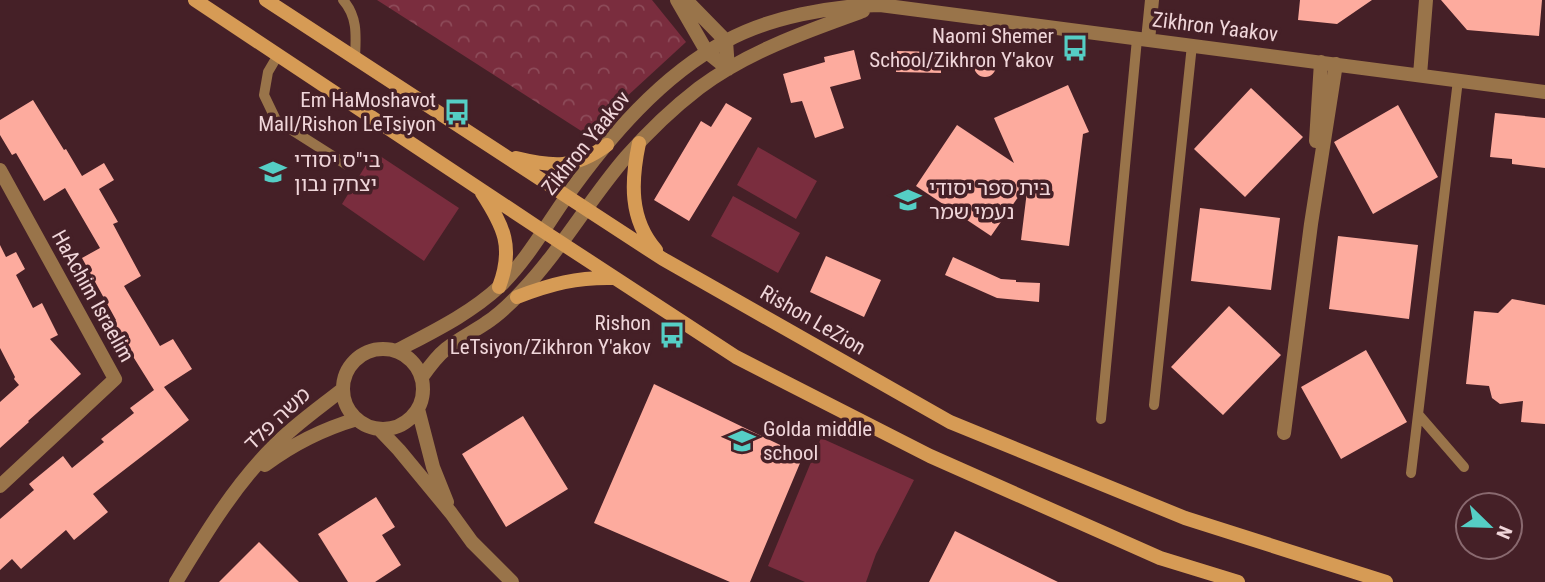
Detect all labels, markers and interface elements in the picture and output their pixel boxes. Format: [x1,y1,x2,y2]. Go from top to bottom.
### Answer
street label: Zikhron Yaakov [1151,7,1279,47]
place label: Naomi Shemer School/Zikhron Y'akov [869,24,1054,72]
bus stop icon: Naomi Shemer School/Zikhron Y'akov [1060,33,1090,63]
street label: Zikhron Yaakov [537,86,635,200]
place label: Em HaMoshavot Mall/Rishon LeTsiyon [258,88,436,136]
bus stop icon: Em HaMoshavot Mall/Rishon LeTsiyon [442,97,472,127]
place label: בי"ס יסודי יצחק נבון [294,148,381,196]
school or university icon: בי"ס יסודי יצחק נבון [258,157,288,187]
place label: בית ספר יסודי נעמי שמר [929,176,1051,224]
school or university icon: בית ספר יסודי נעמי שמר [893,185,923,215]
street label: HaAchim Israelim [47,226,139,366]
street label: Rishon LeZion [756,280,870,360]
place label: Rishon LeTsiyon/Zikhron Y'akov [450,311,651,359]
bus stop icon: Rishon LeTsiyon/Zikhron Y'akov [657,320,687,350]
street label: משה פלד [239,382,315,456]
place label: Golda middle school [763,417,872,465]
school or university icon: Golda middle school [727,426,757,456]
north arrow [1454,491,1524,561]
text: N [1491,523,1517,542]

